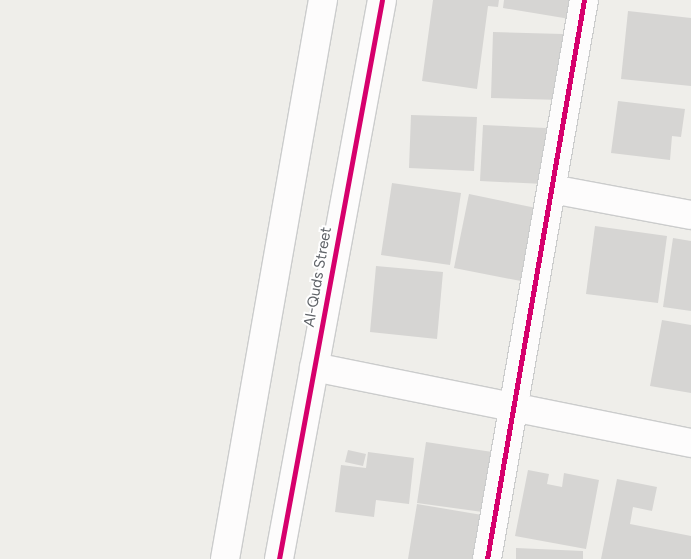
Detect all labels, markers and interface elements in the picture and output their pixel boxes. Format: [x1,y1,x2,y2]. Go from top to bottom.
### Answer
street label: Al-Quds Street [300,226,336,328]

